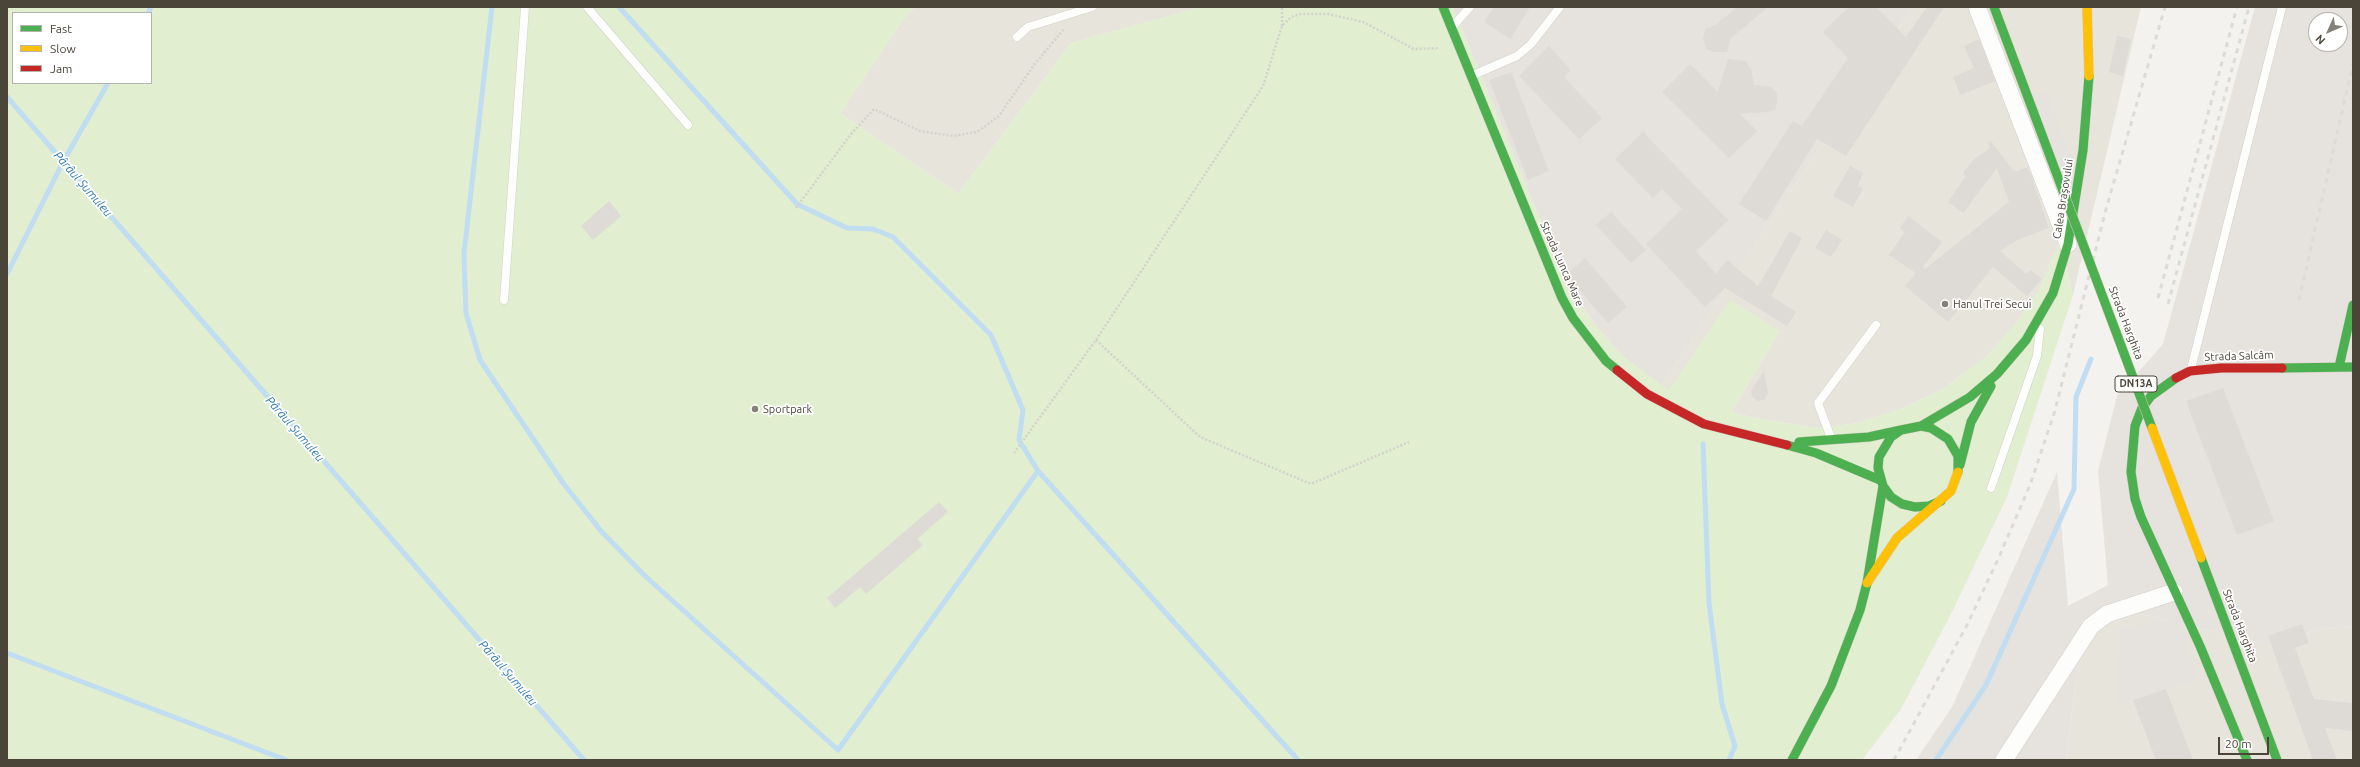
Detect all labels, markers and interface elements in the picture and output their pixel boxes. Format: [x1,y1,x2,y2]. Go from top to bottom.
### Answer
legend [12,12,152,84]
north arrow [2308,12,2348,52]
text: Fast [50,22,72,35]
text: N [2313,33,2327,47]
text: Slow [50,42,76,55]
text: Jam [50,62,72,75]
water label: Pârâul Șumuleu [51,148,115,220]
street label: Calea Brașovului [2050,158,2076,240]
street label: Strada Lunca Mare [1537,220,1587,308]
street label: Strada Harghita [2106,285,2146,361]
place label: Hanul Trei Secui [1953,297,2031,311]
marker: Hanul Trei Secui [1940,299,1950,309]
street label: Strada Salcâm [2204,348,2274,364]
road number: DN13A [2115,376,2157,392]
water label: Pârâul Șumuleu [263,393,327,465]
place label: Sportpark [763,402,812,416]
marker: Sportpark [750,404,760,414]
street label: Strada Harghita [2220,588,2260,664]
water label: Pârâul Șumuleu [476,637,540,709]
scale bar [2220,729,2271,755]
text: 20 m [2225,737,2252,750]

